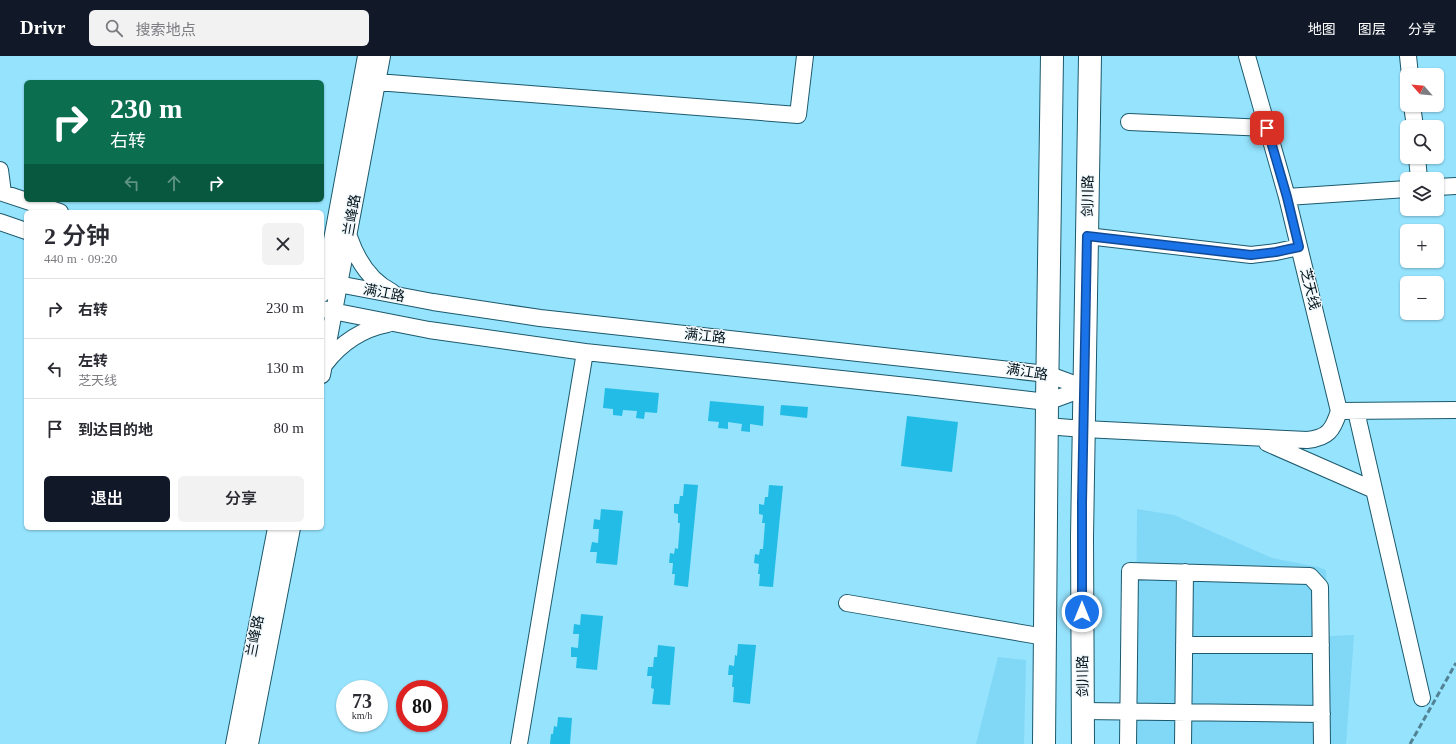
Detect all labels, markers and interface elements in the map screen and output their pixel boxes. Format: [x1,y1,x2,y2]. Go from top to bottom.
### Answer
search box [89,10,369,46]
text: Drivr [20,17,65,38]
icon: search [103,17,125,39]
text: 搜索地点 [135,22,195,38]
text: 地图 [1308,22,1336,37]
text: 图层 [1358,22,1386,37]
text: 分享 [1408,22,1436,37]
north arrow [1400,68,1444,112]
map controls [1400,68,1444,320]
text: 230 m [110,93,182,124]
icon: right [44,96,96,148]
pin [1250,111,1284,145]
icon: arrive [1256,117,1278,139]
button: search [1400,120,1444,164]
text: 右转 [110,131,146,151]
icon: left [121,172,143,194]
icon: ahead [163,172,185,194]
icon: right [205,172,227,194]
button: layers [1400,172,1444,216]
street label: 剑川路 [1079,175,1096,217]
street label: 兰峰路 [340,193,363,237]
text: 2 分钟 [44,223,110,249]
button: close [262,223,304,265]
button: + [1400,224,1444,268]
text: 440 m · 09:20 [44,251,117,266]
street label: 芝天线 [1298,267,1322,311]
button: − [1400,276,1444,320]
street label: 满江路 [362,282,406,304]
icon: right [44,298,66,320]
text: 230 m [266,300,304,316]
text: 右转 [78,302,108,318]
street label: 满江路 [683,326,727,346]
text: 左转 [78,353,108,369]
icon: left [44,358,66,380]
text: 130 m [266,360,304,376]
street label: 满江路 [1005,361,1049,383]
text: 芝天线 [78,373,117,388]
icon: arrive [44,418,66,440]
text: 80 m [274,420,304,436]
text: 到达目的地 [78,422,153,438]
button: 退出 [44,476,170,522]
button: 分享 [178,476,304,522]
position arrow [1061,591,1103,633]
street label: 兰峰路 [243,614,266,658]
street label: 剑川路 [1074,655,1091,697]
speed limit sign: 80 [396,680,448,732]
text: 73 [352,690,372,712]
text: km/h [352,710,372,721]

